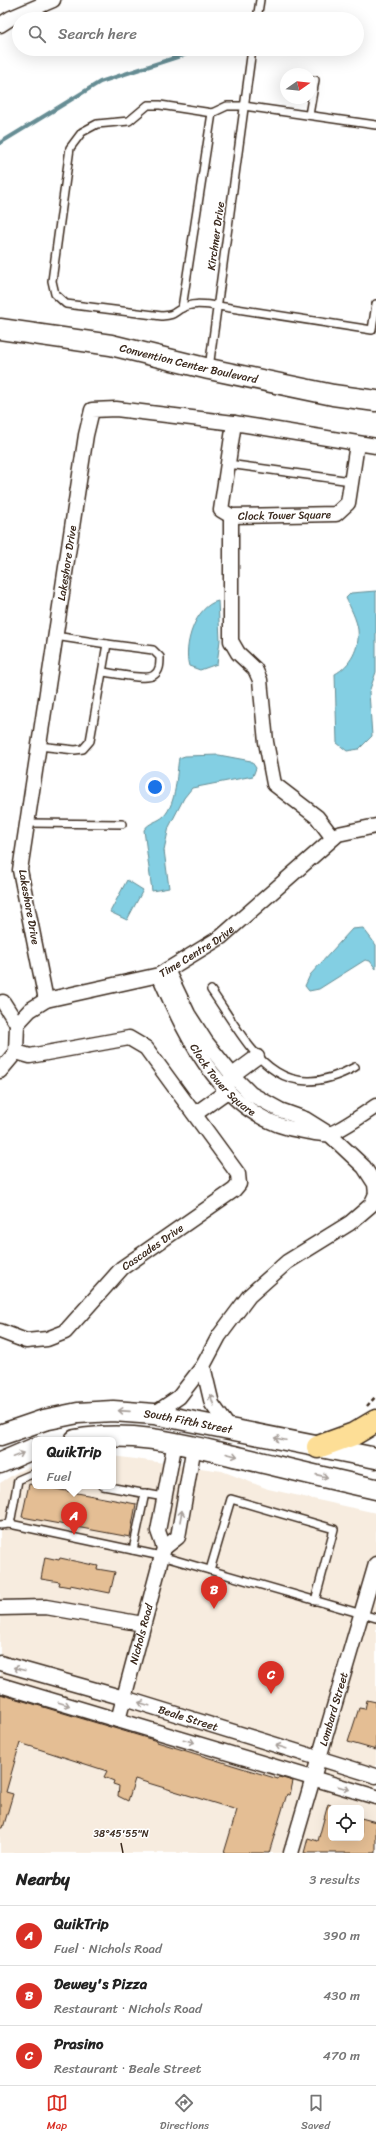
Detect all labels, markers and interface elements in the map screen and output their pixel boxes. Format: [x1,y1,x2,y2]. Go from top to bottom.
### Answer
search box [12,12,364,56]
text: Search here [58,21,137,47]
icon: search [26,23,48,45]
north arrow [280,68,316,104]
street label: Kirchner Drive [202,200,230,272]
street label: Convention Center Boulevard [118,338,261,389]
street label: Clock Tower Square [238,505,332,525]
street label: Lakeshore Drive [51,523,82,602]
your location [145,777,165,797]
street label: Lakeshore Drive [13,868,45,947]
street label: Time Centre Drive [155,920,239,983]
street label: Clock Tower Square [185,1040,260,1122]
street label: Cascades Drive [117,1218,188,1275]
one-way arrow [208,1394,215,1407]
street label: South Fifth Street [143,1404,234,1439]
one-way arrow [118,1408,131,1415]
one-way arrow [274,1435,287,1443]
popup [32,1437,116,1489]
text: QuikTrip [47,1439,101,1465]
one-way arrow [11,1451,23,1459]
one-way arrow [225,1452,238,1460]
text: Fuel [47,1465,71,1488]
one-way arrow [315,1473,328,1481]
pin: A [61,1502,87,1535]
one-way arrow [177,1510,185,1523]
pin: B [201,1576,227,1609]
street label: Nichols Road [124,1600,158,1666]
pin: C [258,1661,284,1694]
one-way arrow [13,1665,26,1672]
street label: Lombard Street [313,1670,353,1748]
one-way arrow [138,1700,151,1707]
street label: Beale Street [156,1700,221,1736]
one-way arrow [58,1701,71,1708]
one-way arrow [182,1738,195,1745]
one-way arrow [275,1743,288,1750]
one-way arrow [338,1785,351,1792]
map controls [328,1805,364,1841]
button: locate [328,1805,364,1841]
text: 38°45'55"N [93,1825,149,1843]
text: Nearby [16,1864,70,1894]
text: 3 results [309,1868,360,1891]
text: QuikTrip [54,1911,109,1937]
text: A [25,1924,33,1947]
text: 390 m [323,1924,360,1947]
text: Fuel · Nichols Road [54,1937,162,1960]
text: Dewey's Pizza [54,1971,147,1997]
text: B [25,1984,33,2007]
text: 430 m [323,1984,360,2007]
text: Restaurant · Nichols Road [54,1997,202,2020]
text: Prasino [54,2031,103,2057]
text: C [25,2044,33,2067]
text: 470 m [323,2044,360,2067]
text: Restaurant · Beale Street [54,2057,202,2080]
tab: Map [46,2092,68,2135]
tab: Directions [160,2092,209,2135]
tab: Saved [301,2092,330,2135]

